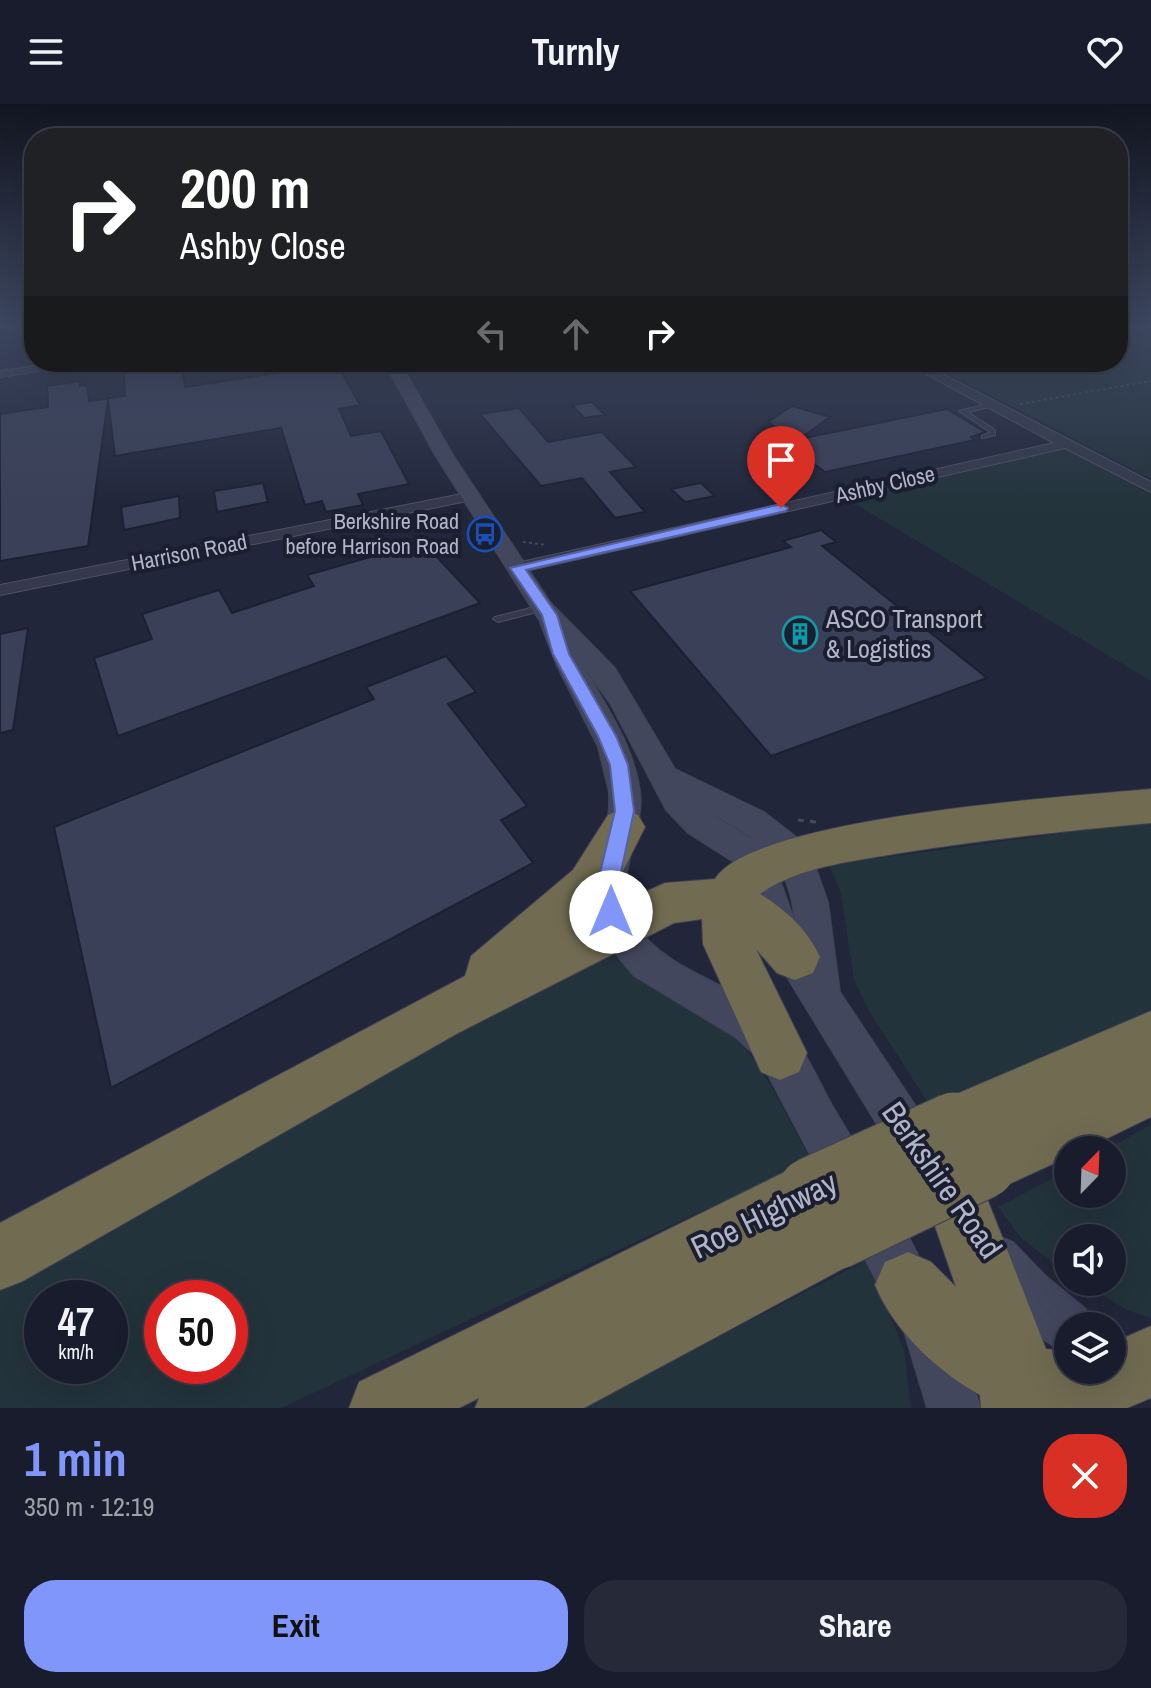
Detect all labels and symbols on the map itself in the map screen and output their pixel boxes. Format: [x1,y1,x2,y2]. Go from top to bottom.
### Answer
pin [747,426,815,508]
street label: Ashby Close [831,458,938,510]
place label: Berkshire Road before Harrison Road [286,506,459,561]
bus stop icon: Berkshire Road before Harrison Road [466,515,504,553]
street label: Harrison Road [129,526,249,578]
place label: ASCO Transport & Logistics [825,601,983,666]
building icon: ASCO Transport & Logistics [781,615,819,653]
position arrow [569,870,653,954]
street label: Berkshire Road [873,1093,1012,1267]
north arrow [1054,1136,1126,1208]
street label: Roe Highway [684,1161,844,1268]
speed limit sign: 50 [144,1280,248,1384]

